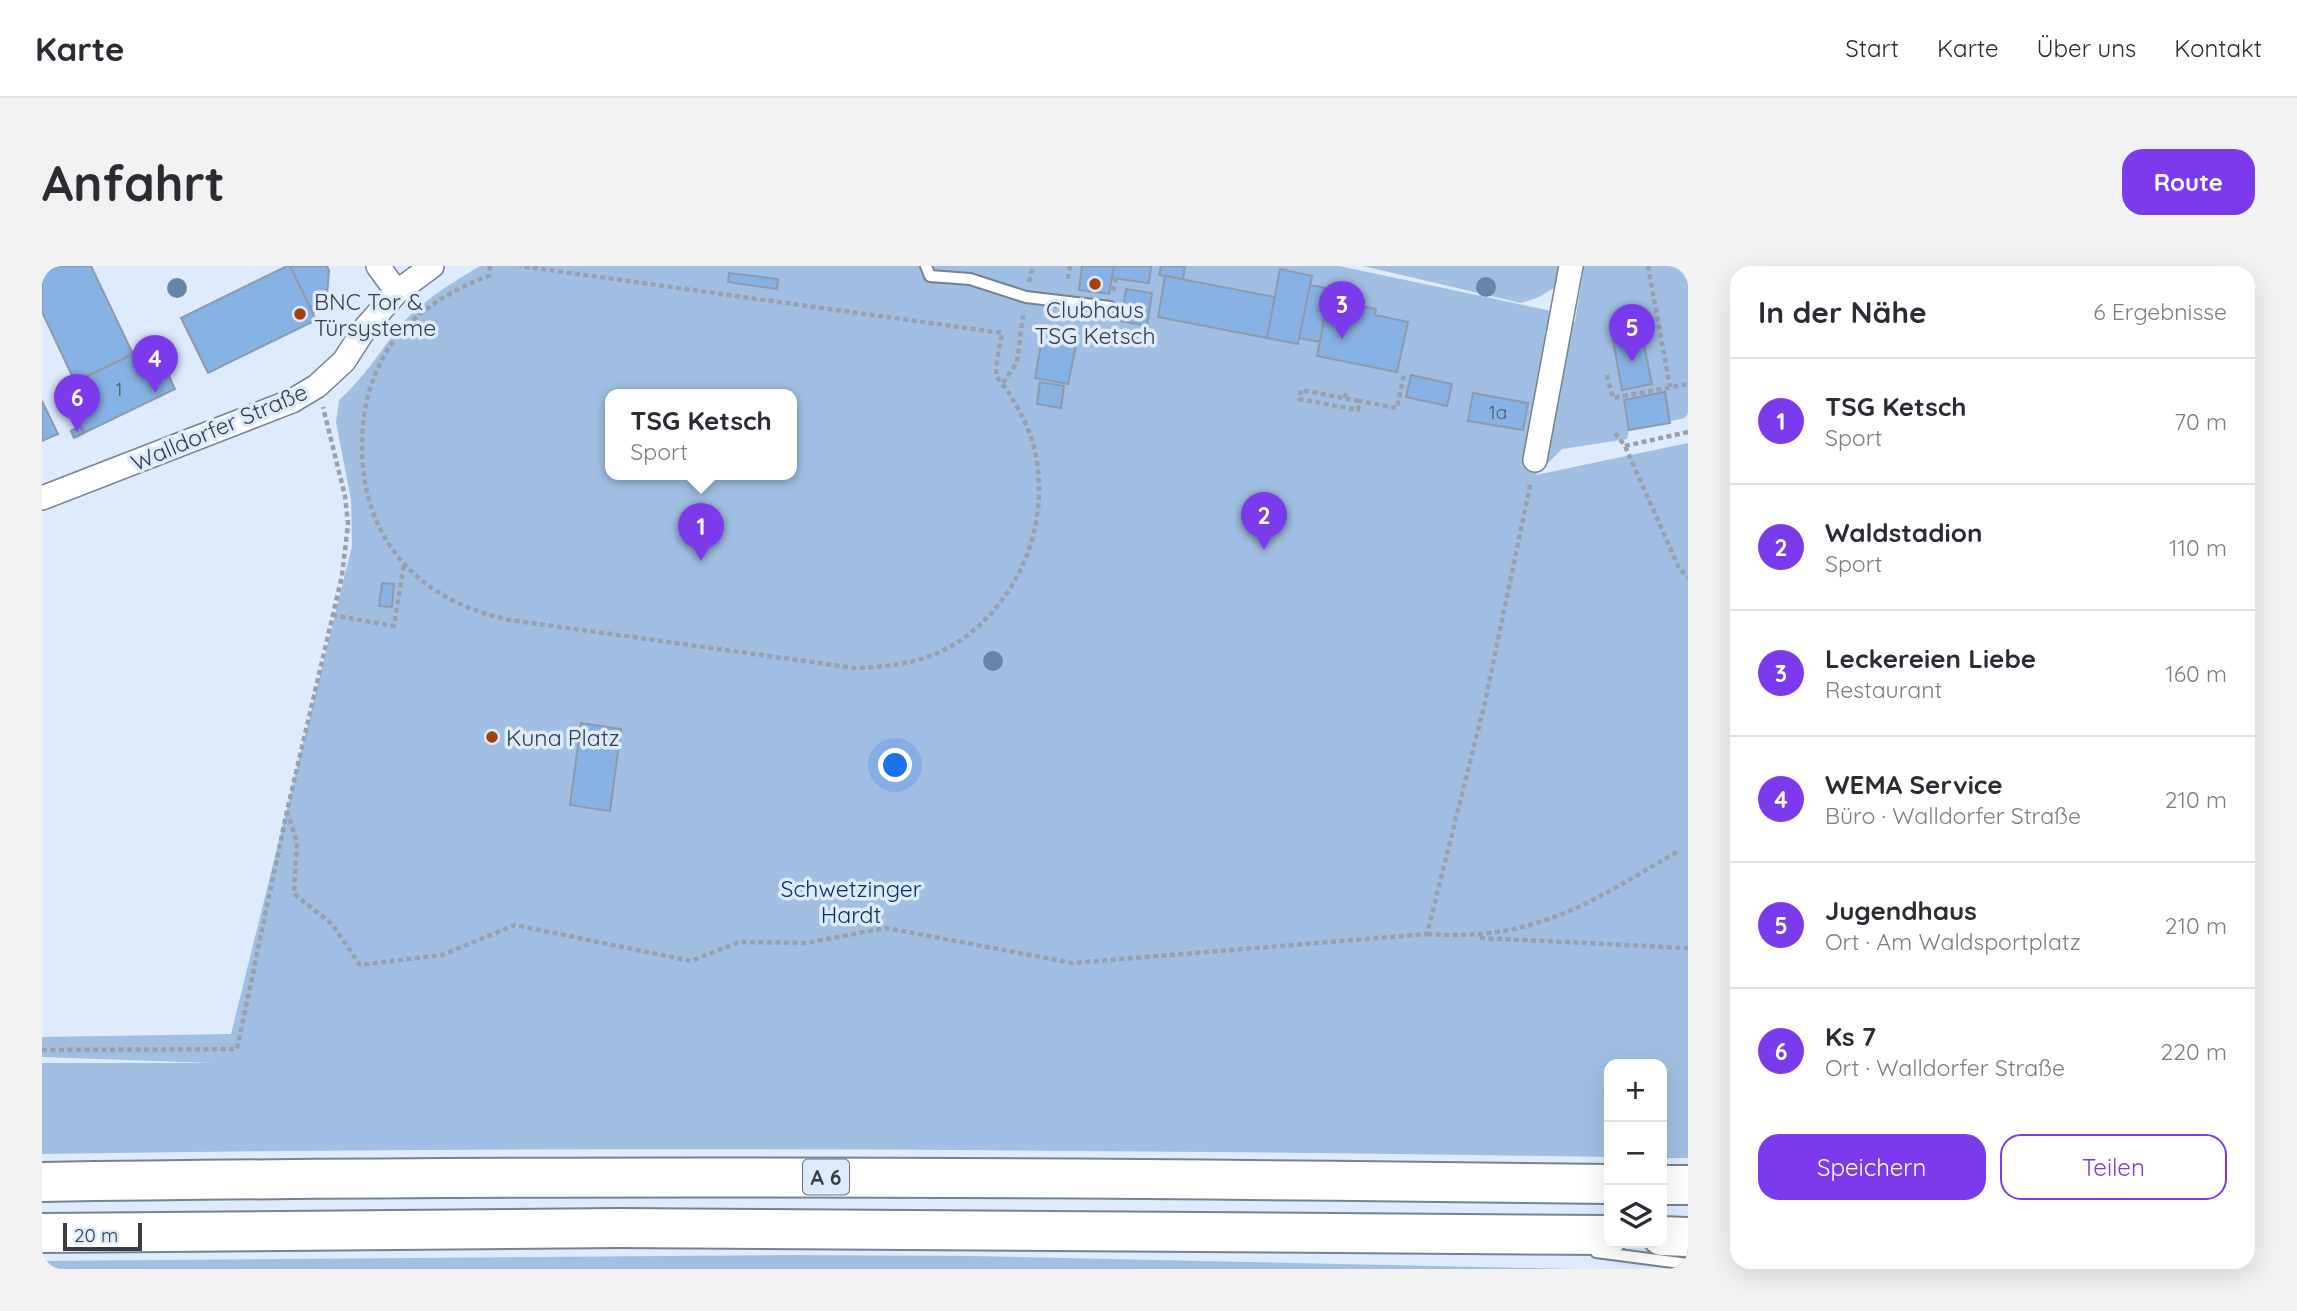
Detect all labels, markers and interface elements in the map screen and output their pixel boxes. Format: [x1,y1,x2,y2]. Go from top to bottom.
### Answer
text: Karte [35,28,124,69]
text: Start [1845,33,1899,63]
text: Karte [1937,33,1998,63]
text: Über uns [2036,33,2136,63]
text: Kontakt [2174,33,2262,63]
button: Route [2122,149,2255,215]
text: Anfahrt [42,152,225,213]
marker: Clubhaus TSG Ketsch [1087,276,1103,292]
pin: 3 [1319,281,1365,339]
place label: BNC Tor & Türsysteme [314,287,436,342]
text: In der Nähe [1758,293,1927,331]
place label: Clubhaus TSG Ketsch [1034,295,1156,350]
text: 6 Ergebnisse [2093,297,2227,326]
pin: 5 [1609,304,1655,362]
marker: BNC Tor & Türsysteme [292,306,308,322]
pin: 4 [132,335,178,393]
pin: 6 [54,374,100,432]
house number: 1 [115,377,123,401]
street label: Walldorfer Straße [126,377,312,477]
popup [605,389,797,480]
text: TSG Ketsch [1825,390,1966,423]
house number: 1a [1489,400,1507,424]
text: TSG Ketsch [630,404,772,437]
text: 1 [1777,407,1785,436]
text: 70 m [2174,407,2227,436]
text: Sport [1825,423,1882,452]
text: Sport [630,437,688,466]
pin: 2 [1241,492,1287,550]
pin: 1 [678,503,724,561]
text: Waldstadion [1825,516,1982,549]
text: 2 [1774,533,1788,562]
text: 110 m [2169,533,2227,562]
text: Sport [1825,549,1882,578]
text: Leckereien Liebe [1825,642,2036,675]
text: 3 [1775,659,1787,688]
text: 160 m [2165,659,2227,688]
text: Restaurant [1825,675,1942,704]
place label: Kuna Platz [506,723,620,752]
marker: Kuna Platz [484,729,500,745]
your location [878,748,912,782]
text: WEMA Service [1825,768,2003,801]
text: 4 [1774,785,1788,814]
text: 210 m [2165,785,2227,814]
text: Büro · Walldorfer Straße [1825,801,2081,830]
park label: Schwetzinger Hardt [781,874,922,929]
text: Jugendhaus [1825,894,1977,927]
text: 5 [1774,911,1788,940]
text: 210 m [2165,911,2227,940]
text: Ort · Am Waldsportplatz [1825,927,2081,956]
text: Ks 7 [1825,1020,1876,1053]
text: 6 [1775,1037,1787,1066]
text: 220 m [2161,1037,2227,1066]
text: Ort · Walldorfer Straße [1825,1053,2065,1082]
map controls [1604,1059,1667,1248]
button: + [1604,1059,1667,1122]
button: − [1604,1122,1667,1185]
button: Speichern [1758,1134,1986,1200]
button: Teilen [2000,1134,2227,1200]
road number: A 6 [803,1160,849,1194]
button: layers [1604,1185,1667,1248]
scale bar [63,1220,142,1252]
text: 20 m [74,1223,118,1247]

